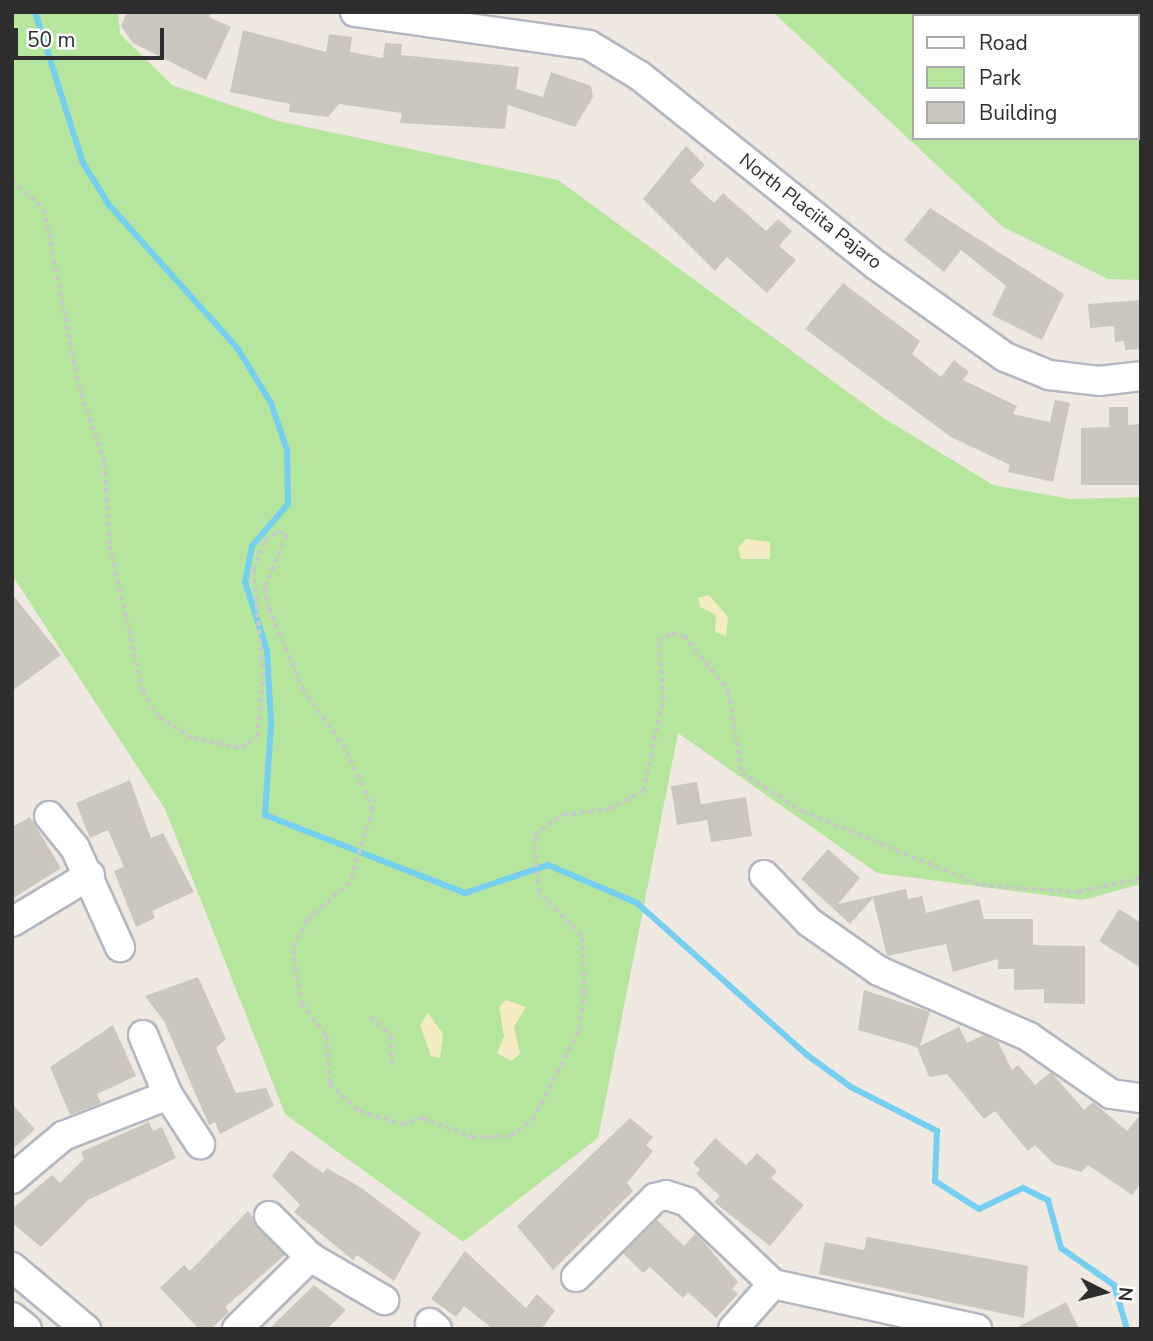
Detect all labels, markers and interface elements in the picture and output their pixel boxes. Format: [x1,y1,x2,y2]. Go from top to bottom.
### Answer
scale bar [18,14,168,58]
legend [912,14,1139,140]
text: 50 m [27,26,76,54]
text: Road [979,29,1028,57]
text: Park [979,64,1021,92]
text: Building [979,99,1057,127]
street label: North Placiita Pajaro [734,149,886,275]
north arrow [1069,1257,1139,1327]
text: N [1111,1286,1139,1303]

